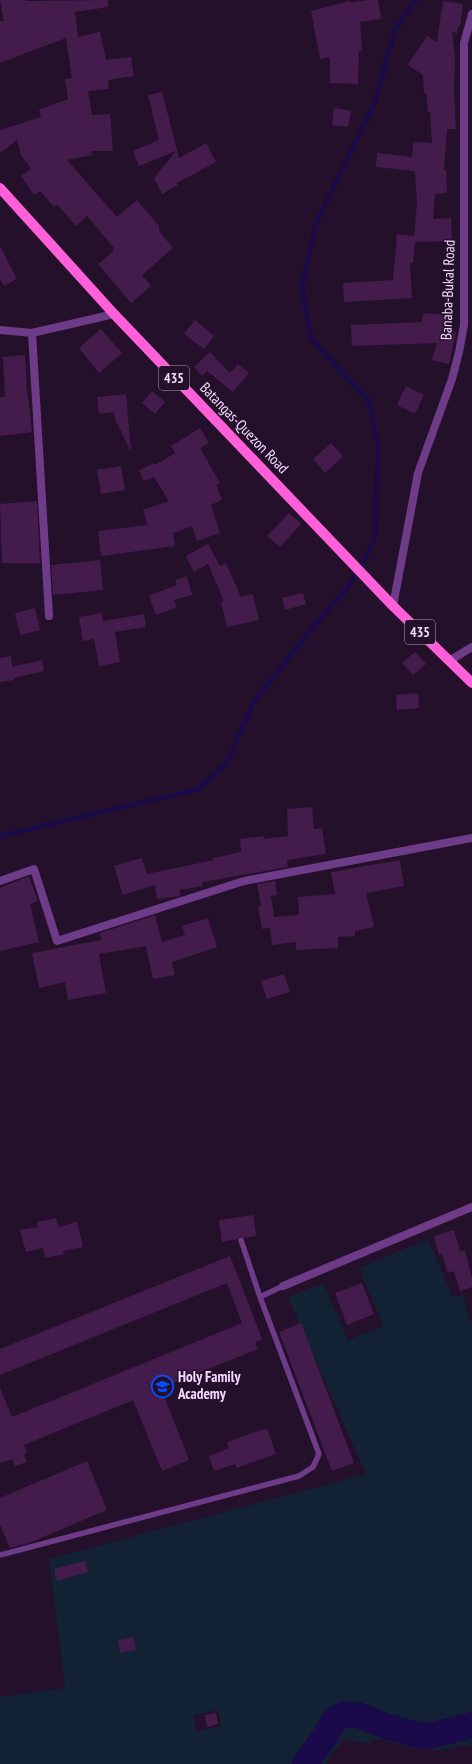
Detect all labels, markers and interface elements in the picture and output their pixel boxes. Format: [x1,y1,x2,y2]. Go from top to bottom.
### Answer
street label: Banaba-Bukal Road [436,240,459,340]
road number: 435 [159,366,189,390]
street label: Batangas-Quezon Road [196,378,293,477]
road number: 435 [405,620,435,644]
place label: Holy Family Academy [177,1367,241,1403]
school or university icon: Holy Family Academy [150,1373,176,1399]

